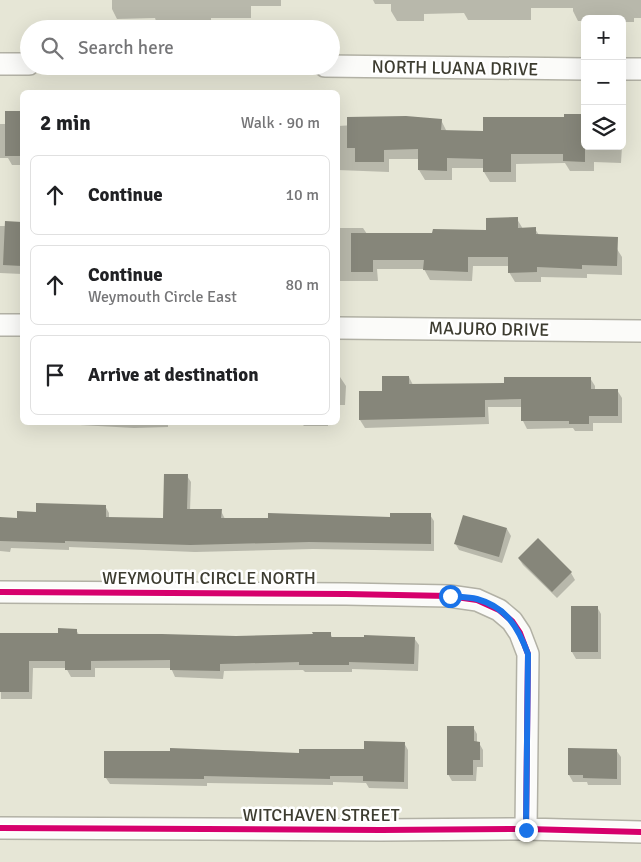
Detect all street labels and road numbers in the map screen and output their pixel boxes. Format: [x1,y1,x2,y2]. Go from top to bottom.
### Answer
street label: NORTH LUANA DRIVE [371,56,539,80]
street label: MAJURO DRIVE [428,317,550,341]
street label: WEYMOUTH CIRCLE NORTH [102,567,316,589]
street label: WITCHAVEN STREET [242,804,400,826]

